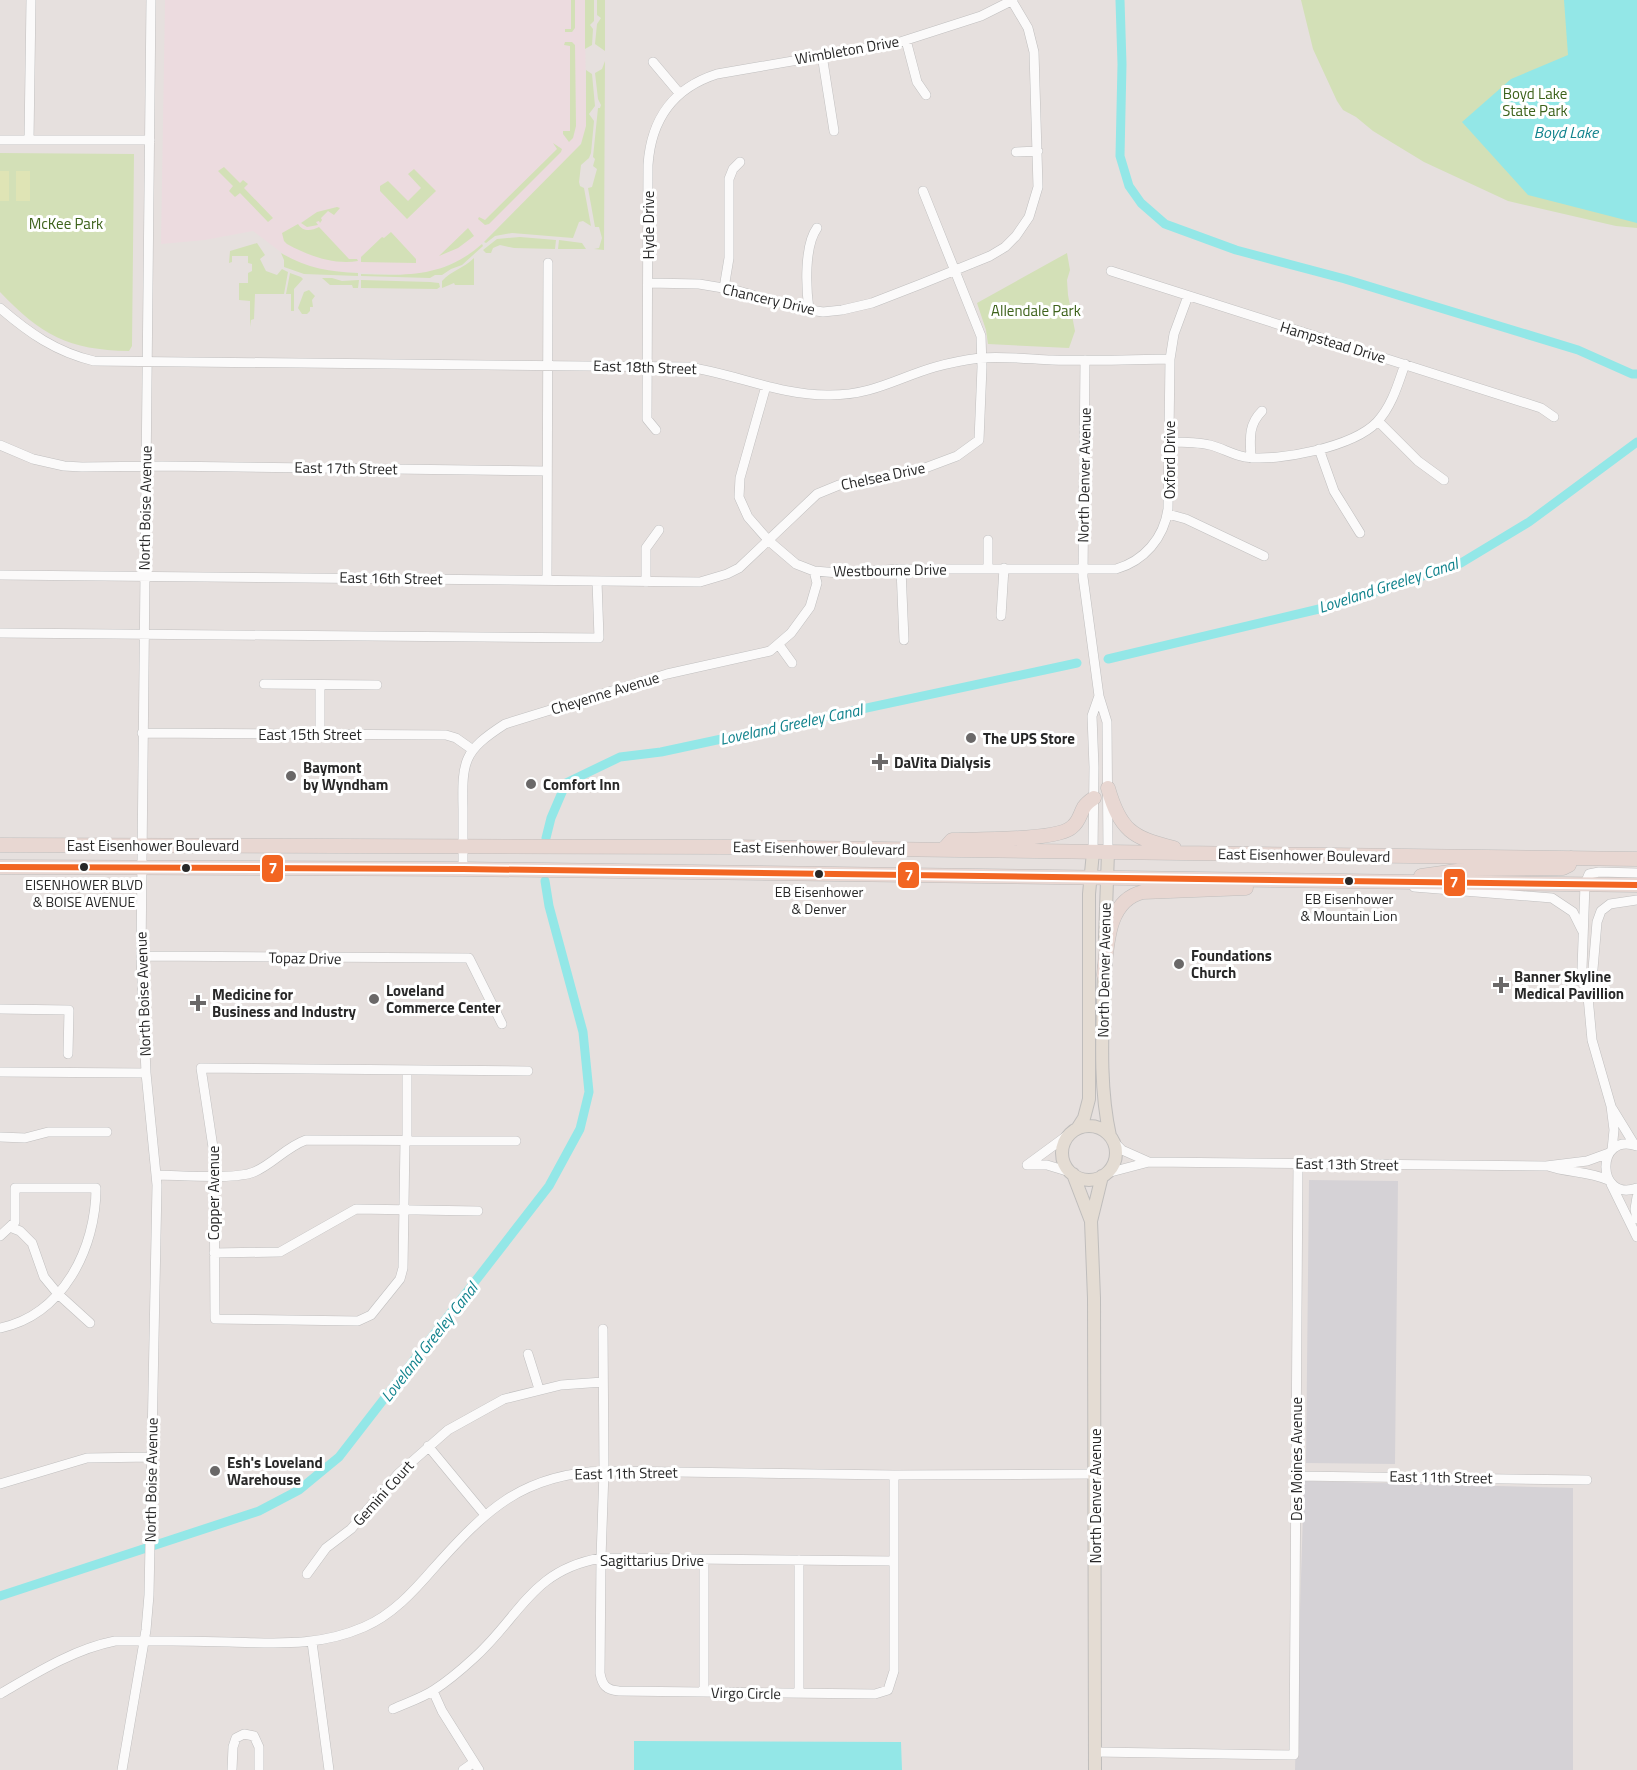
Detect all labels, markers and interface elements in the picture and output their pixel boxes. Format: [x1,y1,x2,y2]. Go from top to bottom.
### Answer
street label: Wimbleton Drive [793,30,901,70]
park label: Boyd Lake State Park [1502,82,1568,122]
water label: Boyd Lake [1534,120,1600,144]
street label: Hyde Drive [637,191,660,259]
park label: McKee Park [29,212,103,235]
street label: Chancery Drive [720,277,818,321]
park label: Allendale Park [991,299,1081,322]
street label: Hampstead Drive [1277,315,1389,369]
street label: East 18th Street [593,354,698,380]
street label: North Denver Avenue [1071,407,1097,543]
street label: Oxford Drive [1158,421,1181,499]
street label: North Boise Avenue [132,445,158,571]
street label: East 17th Street [294,456,399,480]
street label: Chelsea Drive [839,456,927,496]
water label: Loveland Greeley Canal [1315,551,1462,619]
street label: Westbourne Drive [833,558,947,582]
street label: East 16th Street [339,566,444,590]
street label: Cheyenne Avenue [548,666,662,720]
water label: Loveland Greeley Canal [717,697,866,751]
street label: East 15th Street [258,723,362,746]
place label: The UPS Store [983,727,1075,750]
marker: The UPS Store [964,731,978,745]
place label: DaVita Dialysis [894,751,991,774]
marker: DaVita Dialysis [871,753,889,771]
place label: Baymont by Wyndham [303,756,388,796]
marker: Baymont by Wyndham [284,769,298,783]
place label: Comfort Inn [543,773,620,796]
marker: Comfort Inn [524,777,538,791]
street label: East Eisenhower Boulevard [67,834,239,857]
street label: East Eisenhower Boulevard [733,835,905,861]
street label: East Eisenhower Boulevard [1218,842,1390,868]
line badge: 7 [261,854,284,883]
text: 7 [269,856,277,880]
marker: EISENHOWER BLVD & BOISE AVENUE [78,861,90,873]
line badge: 7 [897,861,920,889]
unlabelled marker [180,862,192,874]
text: 7 [905,863,913,887]
marker: EB Eisenhower & Denver [813,868,825,880]
line badge: 7 [1443,868,1466,897]
text: 7 [1450,870,1458,894]
place label: EISENHOWER BLVD & BOISE AVENUE [25,874,143,912]
marker: EB Eisenhower & Mountain Lion [1343,875,1355,887]
place label: EB Eisenhower & Denver [775,881,864,919]
place label: EB Eisenhower & Mountain Lion [1301,888,1397,926]
street label: North Denver Avenue [1091,902,1117,1038]
street label: North Boise Avenue [129,931,157,1057]
place label: Foundations Church [1191,944,1272,984]
street label: Topaz Drive [268,946,342,970]
marker: Foundations Church [1172,957,1186,971]
place label: Banner Skyline Medical Pavillion [1514,965,1624,1005]
marker: Banner Skyline Medical Pavillion [1492,976,1510,994]
place label: Loveland Commerce Center [386,979,501,1019]
place label: Medicine for Business and Industry [212,983,357,1023]
marker: Loveland Commerce Center [367,992,381,1006]
marker: Medicine for Business and Industry [189,994,207,1012]
street label: Copper Avenue [202,1146,225,1240]
street label: East 13th Street [1295,1152,1400,1176]
water label: Loveland Greeley Canal [375,1276,484,1407]
street label: Des Moines Avenue [1285,1397,1308,1521]
street label: North Boise Avenue [138,1417,164,1543]
street label: North Denver Avenue [1084,1428,1107,1564]
place label: Esh's Loveland Warehouse [227,1451,323,1491]
street label: Gemini Court [347,1454,419,1531]
street label: East 11th Street [574,1461,679,1485]
marker: Esh's Loveland Warehouse [208,1464,222,1478]
street label: East 11th Street [1389,1465,1494,1489]
street label: Sagittarius Drive [600,1549,704,1572]
street label: Virgo Circle [711,1681,781,1705]

